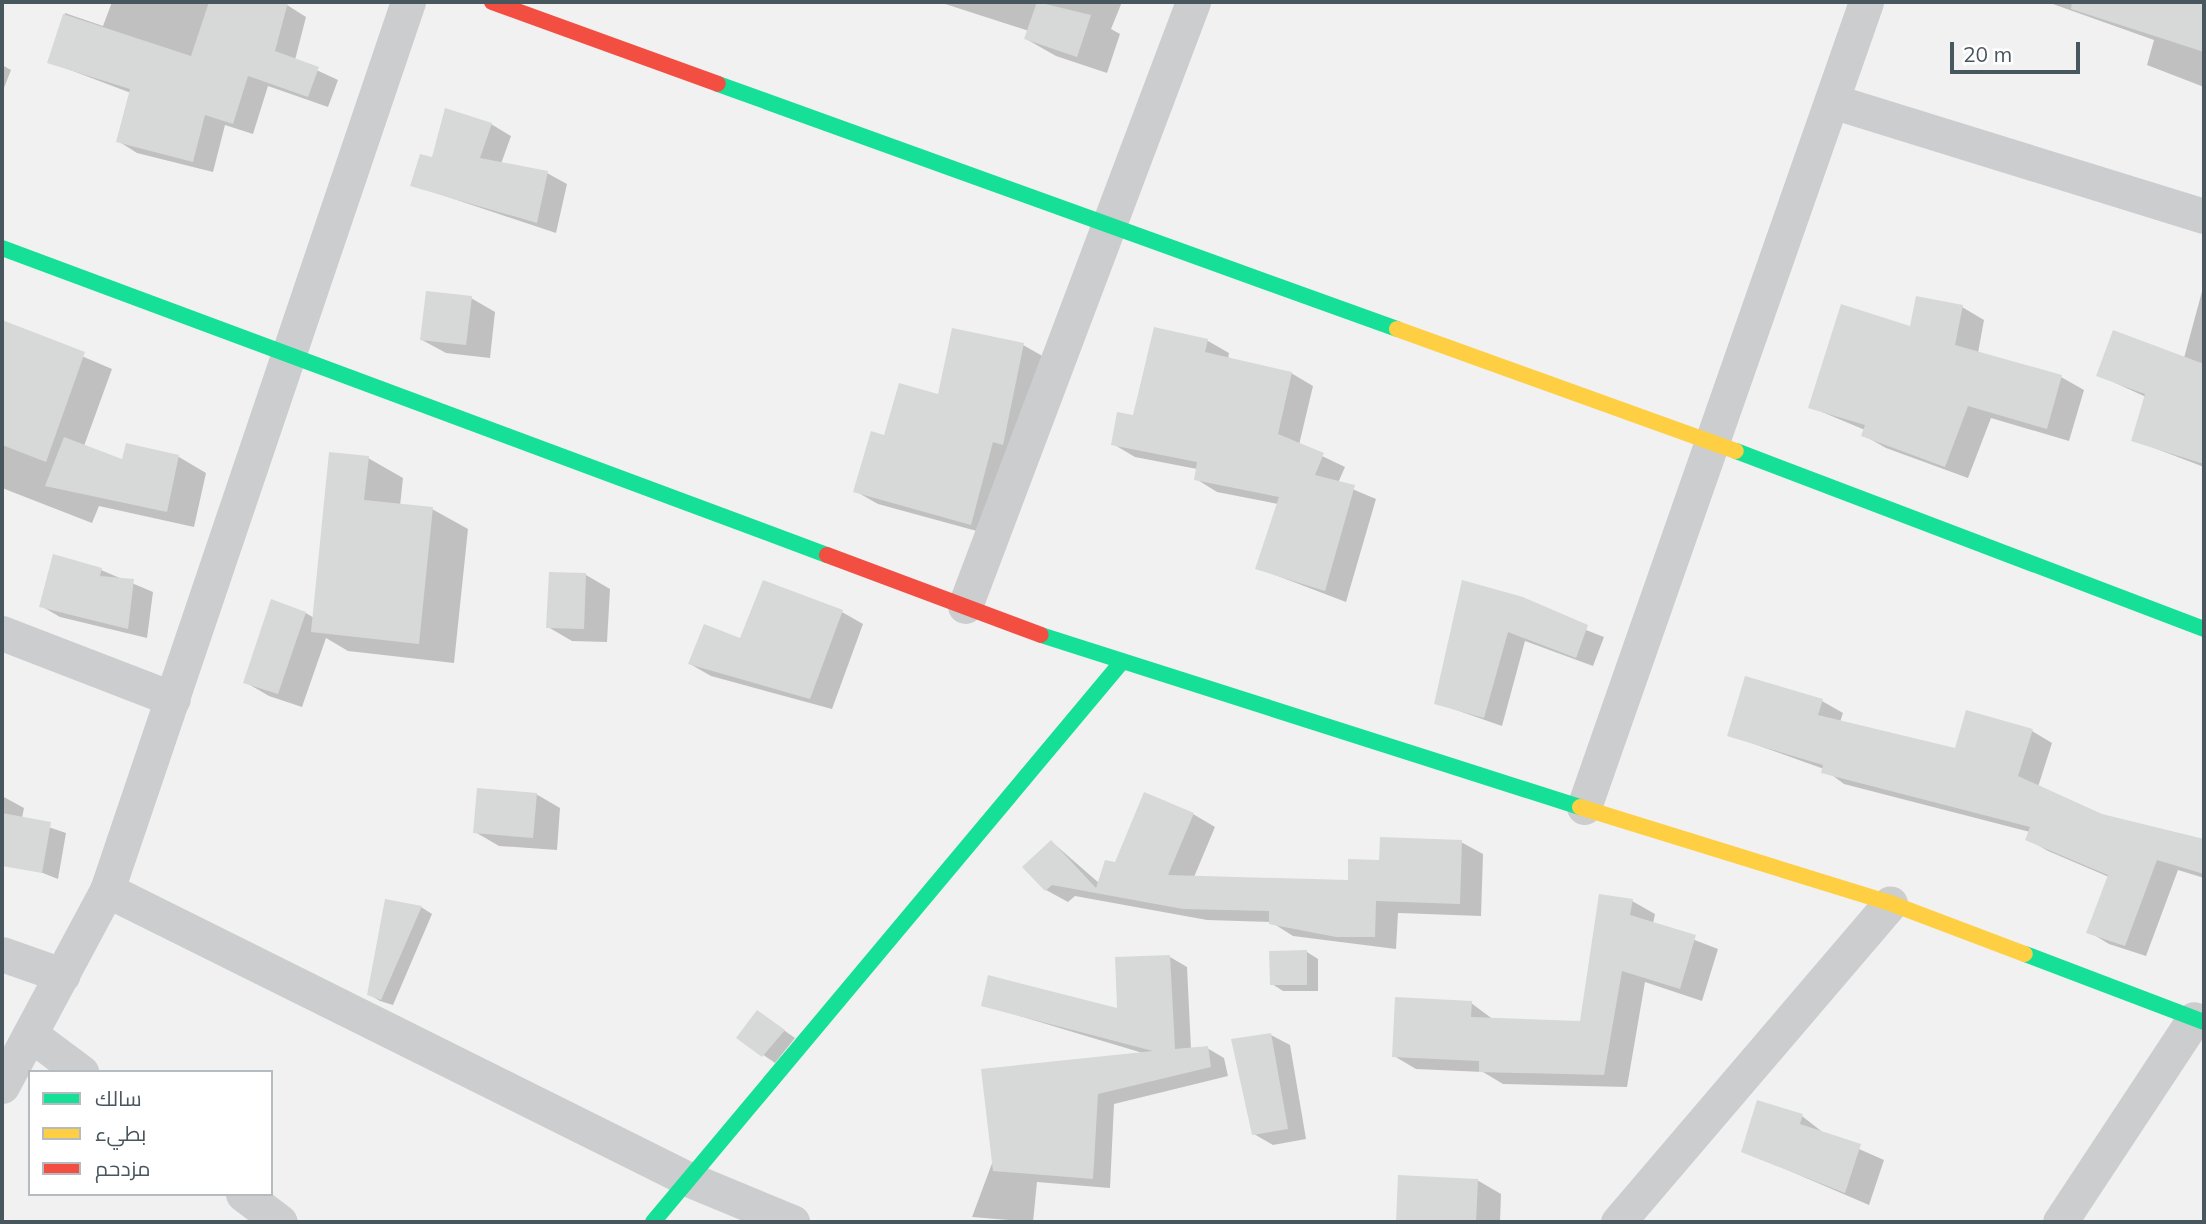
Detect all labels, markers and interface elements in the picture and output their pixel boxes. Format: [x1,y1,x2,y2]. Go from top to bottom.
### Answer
scale bar [1954,28,2084,72]
text: 20 m [1963,41,2012,67]
legend [28,1070,273,1196]
text: سالك [95,1085,142,1111]
text: بطيء [95,1120,146,1146]
text: مزدحم [95,1155,150,1181]

